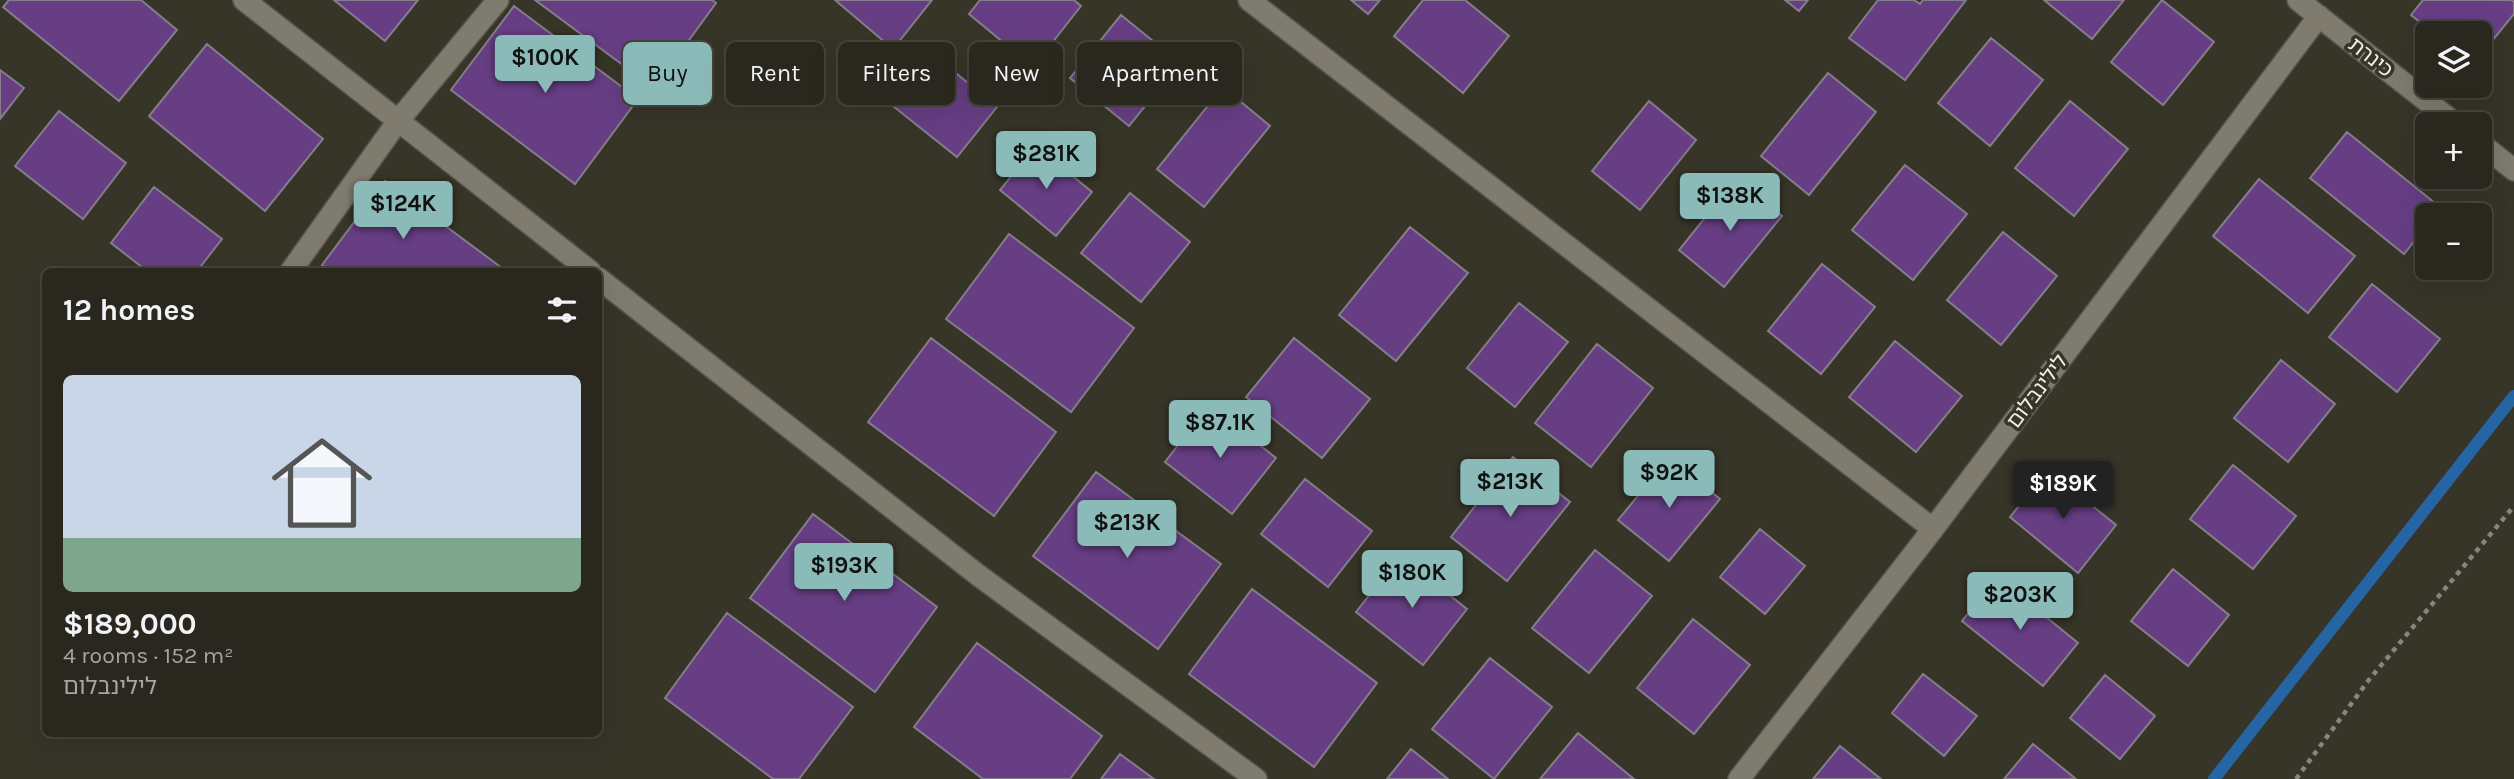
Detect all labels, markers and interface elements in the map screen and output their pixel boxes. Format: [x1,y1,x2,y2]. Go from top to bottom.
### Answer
map controls [2415,21,2492,280]
button: layers [2415,21,2492,98]
street label: כינרת [2344,32,2398,82]
pin: $100K [496,36,594,95]
chip: Buy [623,42,712,105]
chip: Rent [726,42,824,105]
chip: Filters [838,42,955,105]
chip: New [969,42,1063,105]
chip: Apartment [1077,42,1242,105]
text: $100K [511,44,579,71]
button: + [2415,112,2492,189]
pin: $281K [997,132,1095,191]
text: $281K [1012,140,1080,167]
pin: $138K [1681,174,1779,233]
pin: $124K [354,182,452,241]
text: $138K [1696,182,1764,209]
text: $124K [370,190,436,217]
button: − [2415,203,2492,280]
icon: filters [543,291,581,329]
text: 12 homes [63,292,195,328]
street label: לילינבלום [2002,350,2072,432]
pin: $87.1K [1163,400,1277,460]
text: $87.1K [1185,409,1255,436]
icon: home [259,420,385,546]
pin: $92K [1628,450,1710,510]
text: $92K [1640,459,1698,486]
pin: $213K [1461,460,1559,519]
pin: $189K [2014,462,2112,521]
text: $213K [1476,468,1544,495]
text: $189K [2029,470,2097,497]
pin: $213K [1078,500,1176,560]
text: $213K [1093,509,1161,536]
pin: $193K [795,544,893,603]
pin: $180K [1363,550,1461,610]
text: $193K [810,552,878,579]
text: $180K [1378,559,1446,586]
pin: $203K [1971,572,2069,632]
text: $203K [1983,581,2057,608]
text: $189,000 [63,606,197,642]
text: 4 rooms · 152 m² [63,642,234,669]
text: לילינבלום [63,673,157,700]

